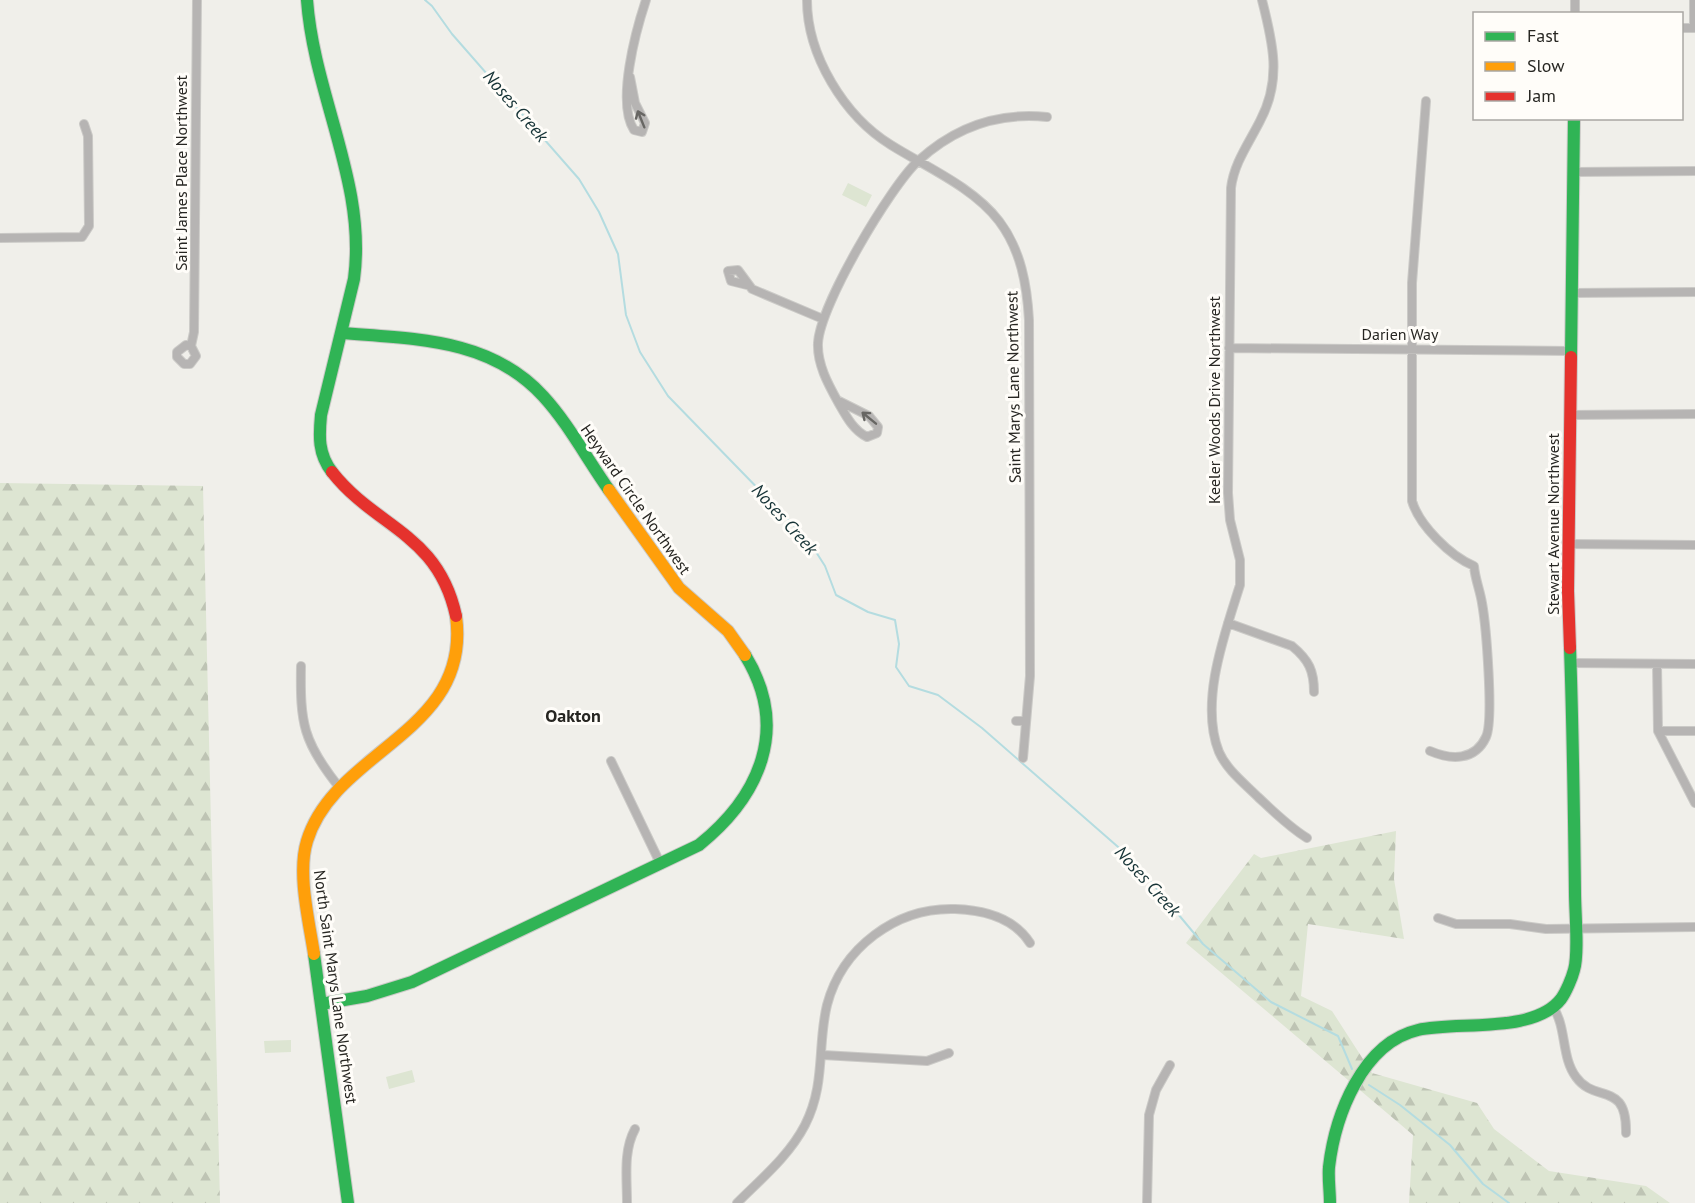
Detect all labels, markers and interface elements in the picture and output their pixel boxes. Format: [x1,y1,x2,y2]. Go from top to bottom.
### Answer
legend [1473,12,1683,120]
text: Fast [1527,24,1559,47]
text: Slow [1527,54,1565,77]
water label: Noses Creek [479,65,554,147]
street label: Saint James Place Northwest [171,74,191,271]
text: Jam [1526,84,1556,107]
one-way arrow [635,110,646,128]
street label: Saint Marys Lane Northwest [1001,290,1025,483]
street label: Keeler Woods Drive Northwest [1204,295,1224,504]
street label: Darien Way [1362,324,1439,344]
one-way arrow [861,412,877,425]
street label: Heyward Circle Northwest [577,420,696,578]
street label: Stewart Avenue Northwest [1543,432,1563,615]
water label: Noses Creek [747,479,824,560]
district label: Oakton [545,704,601,727]
water label: Noses Creek [1110,841,1187,922]
street label: North Saint Marys Lane Northwest [310,869,362,1106]

